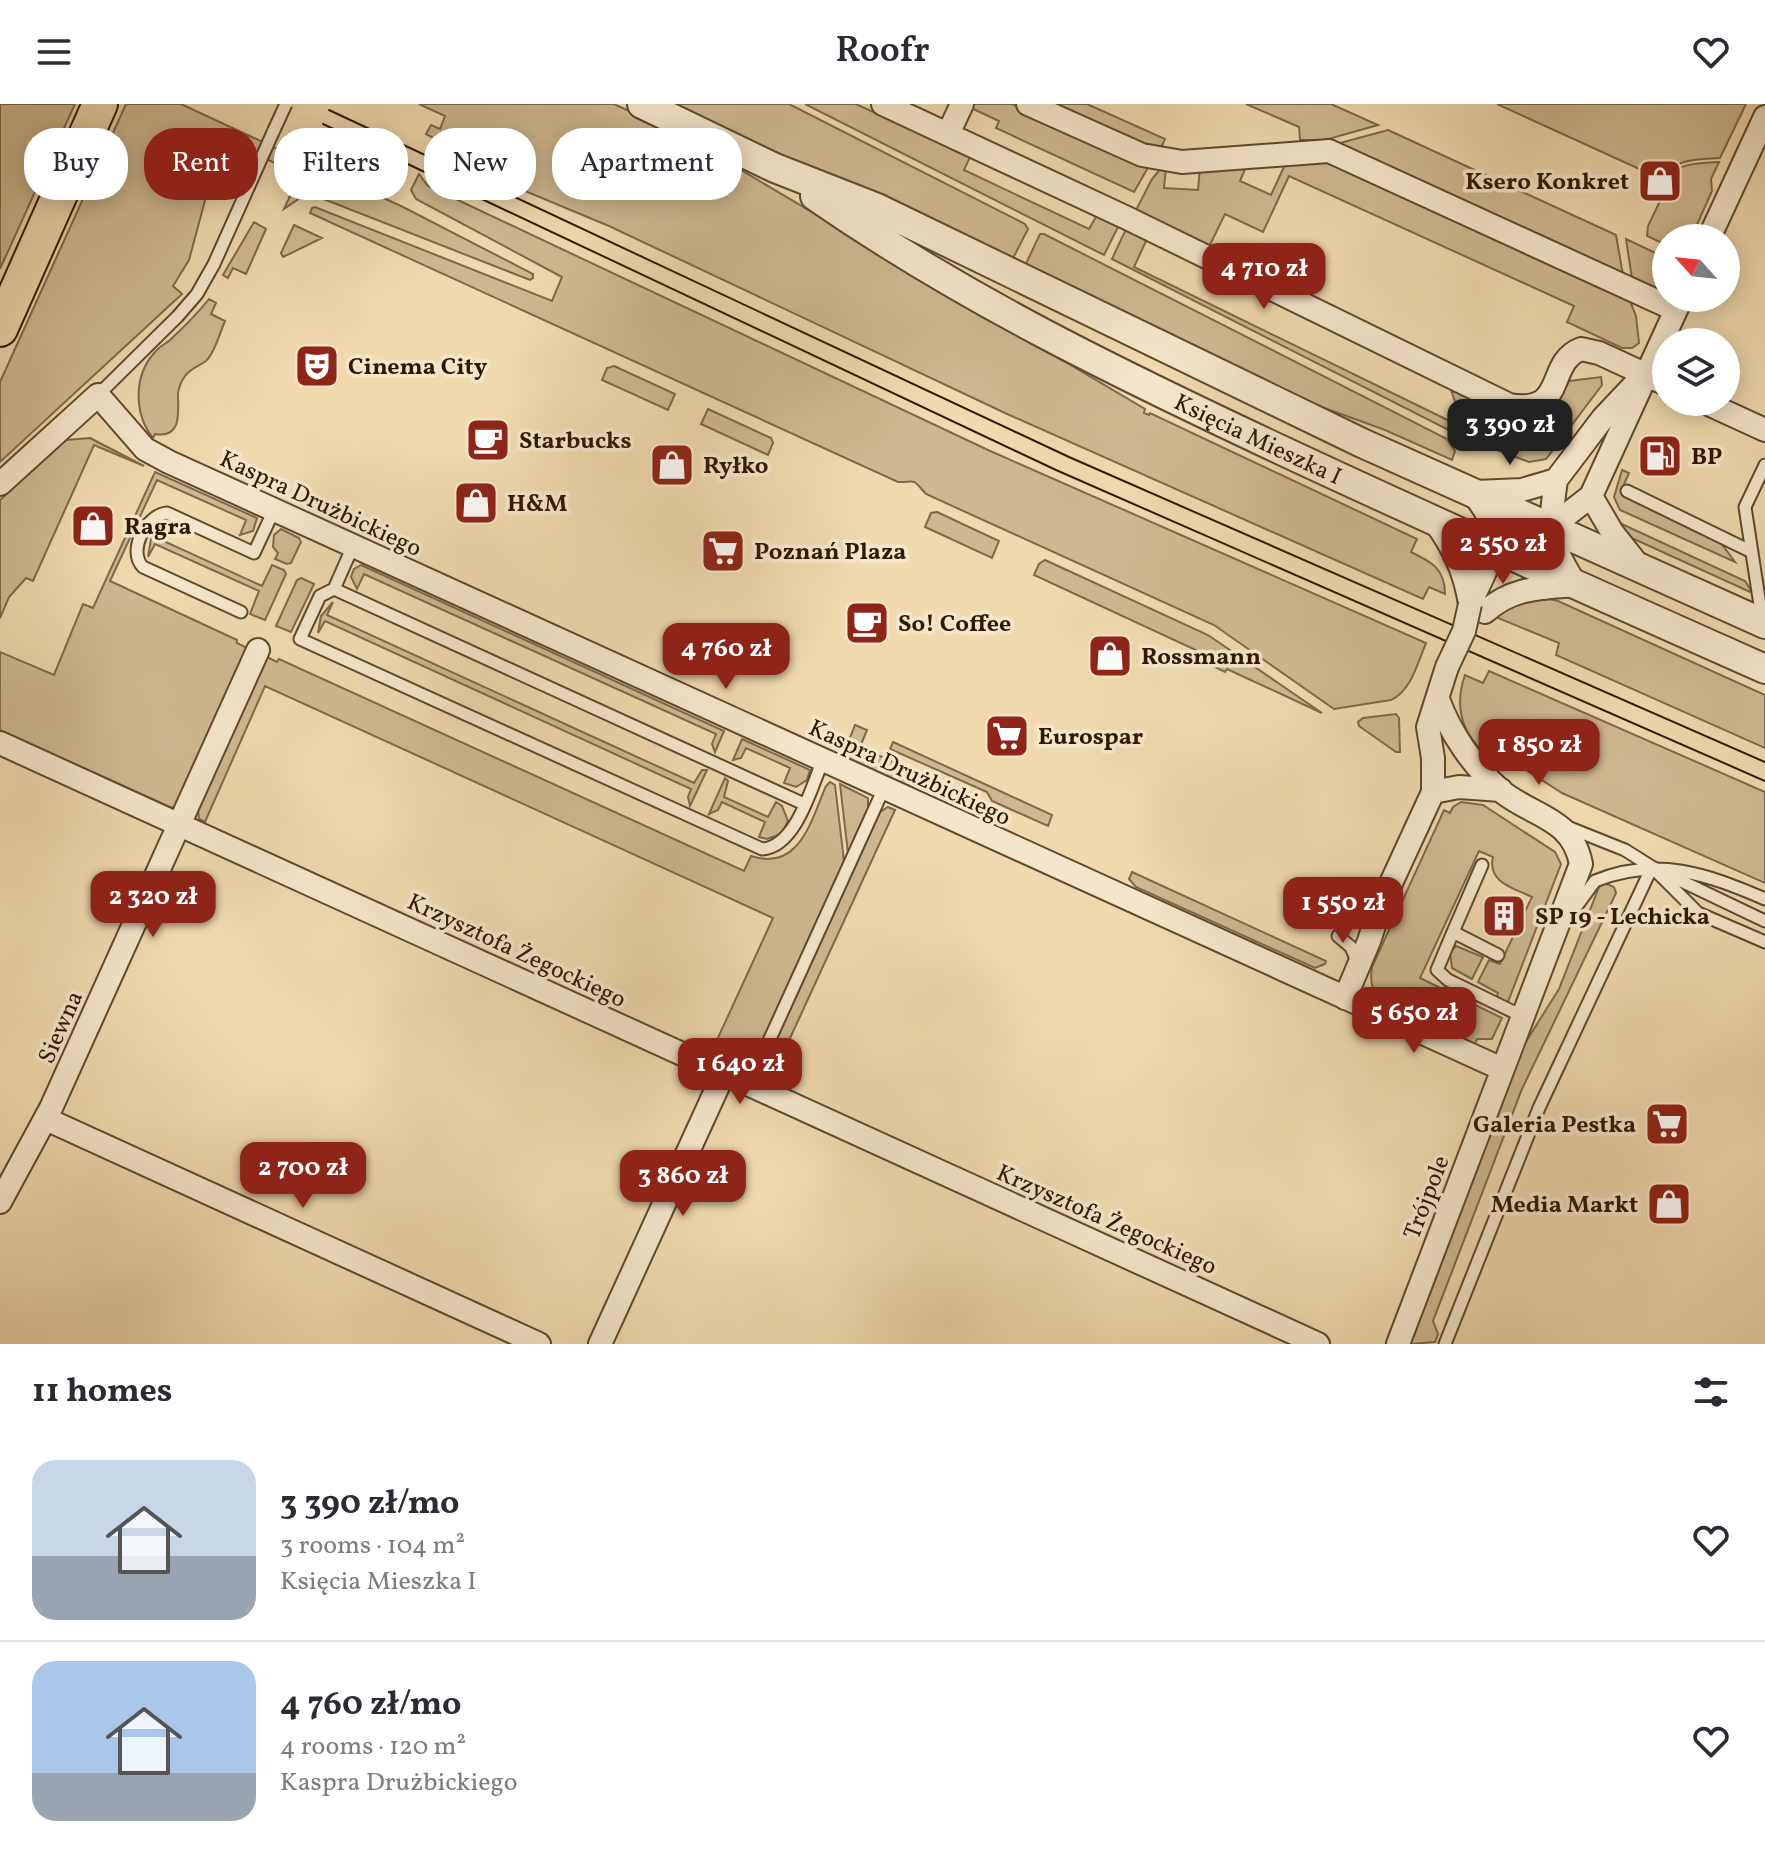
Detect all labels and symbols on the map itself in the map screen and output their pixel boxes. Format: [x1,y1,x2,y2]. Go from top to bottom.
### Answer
shop icon: Ksero Konkret [1636,157,1684,205]
place label: Ksero Konkret [1465,166,1629,200]
north arrow [1652,224,1740,312]
pin: 4 710 zł [1181,243,1347,311]
theatre icon: Cinema City [293,342,341,390]
place label: Cinema City [348,351,488,385]
street label: Księcia Mieszka I [1168,387,1347,495]
pin: 3 390 zł [1427,399,1593,467]
cafe icon: Starbucks [464,416,512,464]
place label: Starbucks [519,425,632,459]
fuel station icon: BP [1636,432,1684,480]
shop icon: Ryłko [648,441,696,489]
place label: BP [1691,441,1722,475]
street label: Kaspra Drużbickiego [214,443,427,567]
place label: Ryłko [703,450,769,484]
shop icon: H&M [452,479,500,527]
place label: H&M [507,488,567,522]
shop icon: Ragra [69,502,117,550]
place label: Ragra [124,511,192,545]
pin: 2 550 zł [1420,518,1586,586]
supermarket icon: Poznań Plaza [699,527,747,575]
place label: Poznań Plaza [754,536,906,570]
cafe icon: So! Coffee [843,599,891,647]
place label: So! Coffee [898,608,1011,642]
pin: 4 760 zł [643,623,809,691]
shop icon: Rossmann [1086,632,1134,680]
place label: Rossmann [1141,641,1261,675]
street label: Kaspra Drużbickiego [803,712,1016,836]
supermarket icon: Eurospar [983,712,1031,760]
pin: 1 850 zł [1456,719,1622,787]
place label: Eurospar [1038,721,1143,755]
pin: 2 320 zł [70,871,236,939]
pin: 1 550 zł [1260,877,1426,945]
street label: Krzysztofa Żegockiego [401,886,631,1017]
building icon: SP 19 - Lechicka [1480,892,1528,940]
place label: SP 19 - Lechicka [1535,901,1710,935]
street label: Siewna [31,986,93,1070]
pin: 5 650 zł [1331,987,1497,1055]
pin: 1 640 zł [657,1038,823,1106]
supermarket icon: Galeria Pestka [1643,1100,1691,1148]
place label: Galeria Pestka [1473,1109,1636,1143]
pin: 2 700 zł [220,1142,386,1210]
pin: 3 860 zł [600,1150,766,1218]
street label: Trójpole [1396,1151,1459,1245]
street label: Krzysztofa Żegockiego [991,1157,1222,1285]
shop icon: Media Markt [1645,1180,1693,1228]
place label: Media Markt [1491,1189,1638,1223]

